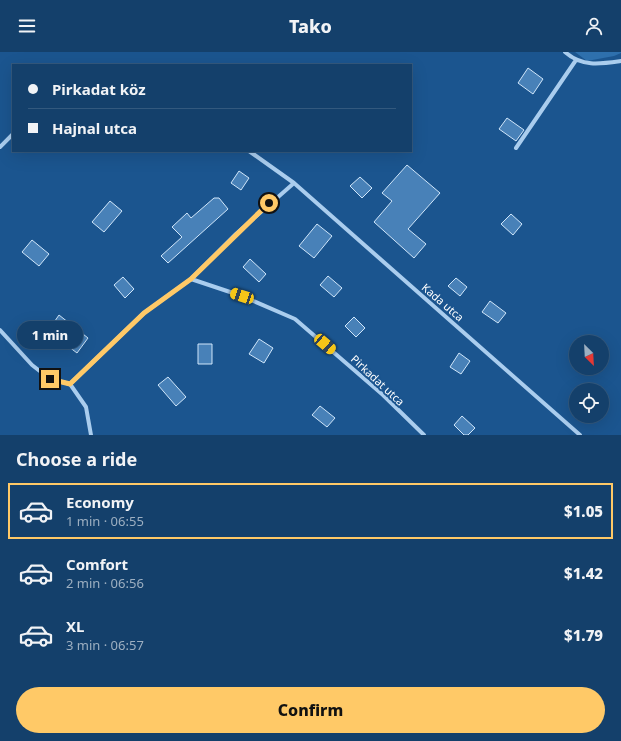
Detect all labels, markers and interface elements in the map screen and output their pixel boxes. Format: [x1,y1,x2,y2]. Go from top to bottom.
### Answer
text: Tako [289,14,332,38]
icon: menu [16,15,38,37]
icon: person [583,15,605,37]
text: Pirkadat köz [52,79,146,99]
text: Hajnal utca [52,118,137,138]
route start [260,194,278,212]
street label: Kada utca [419,280,467,324]
car [229,287,255,305]
callout: 1 min [17,321,83,349]
text: 1 min [32,326,68,344]
car [312,332,338,356]
north arrow [569,335,609,375]
map controls [569,335,609,423]
street label: Pirkadat utca [348,351,408,409]
route end [41,370,59,388]
button: locate [569,383,609,423]
text: Choose a ride [16,447,137,471]
text: Economy [66,492,134,512]
icon: car [18,493,54,529]
text: $1.05 [564,501,603,521]
text: 1 min · 06:55 [66,512,144,530]
text: Comfort [66,554,128,574]
icon: car [18,555,54,591]
text: $1.42 [564,563,603,583]
text: 2 min · 06:56 [66,574,144,592]
text: XL [66,616,84,636]
icon: car [18,617,54,653]
text: $1.79 [564,625,603,645]
text: 3 min · 06:57 [66,636,144,654]
button: Confirm [16,687,605,733]

